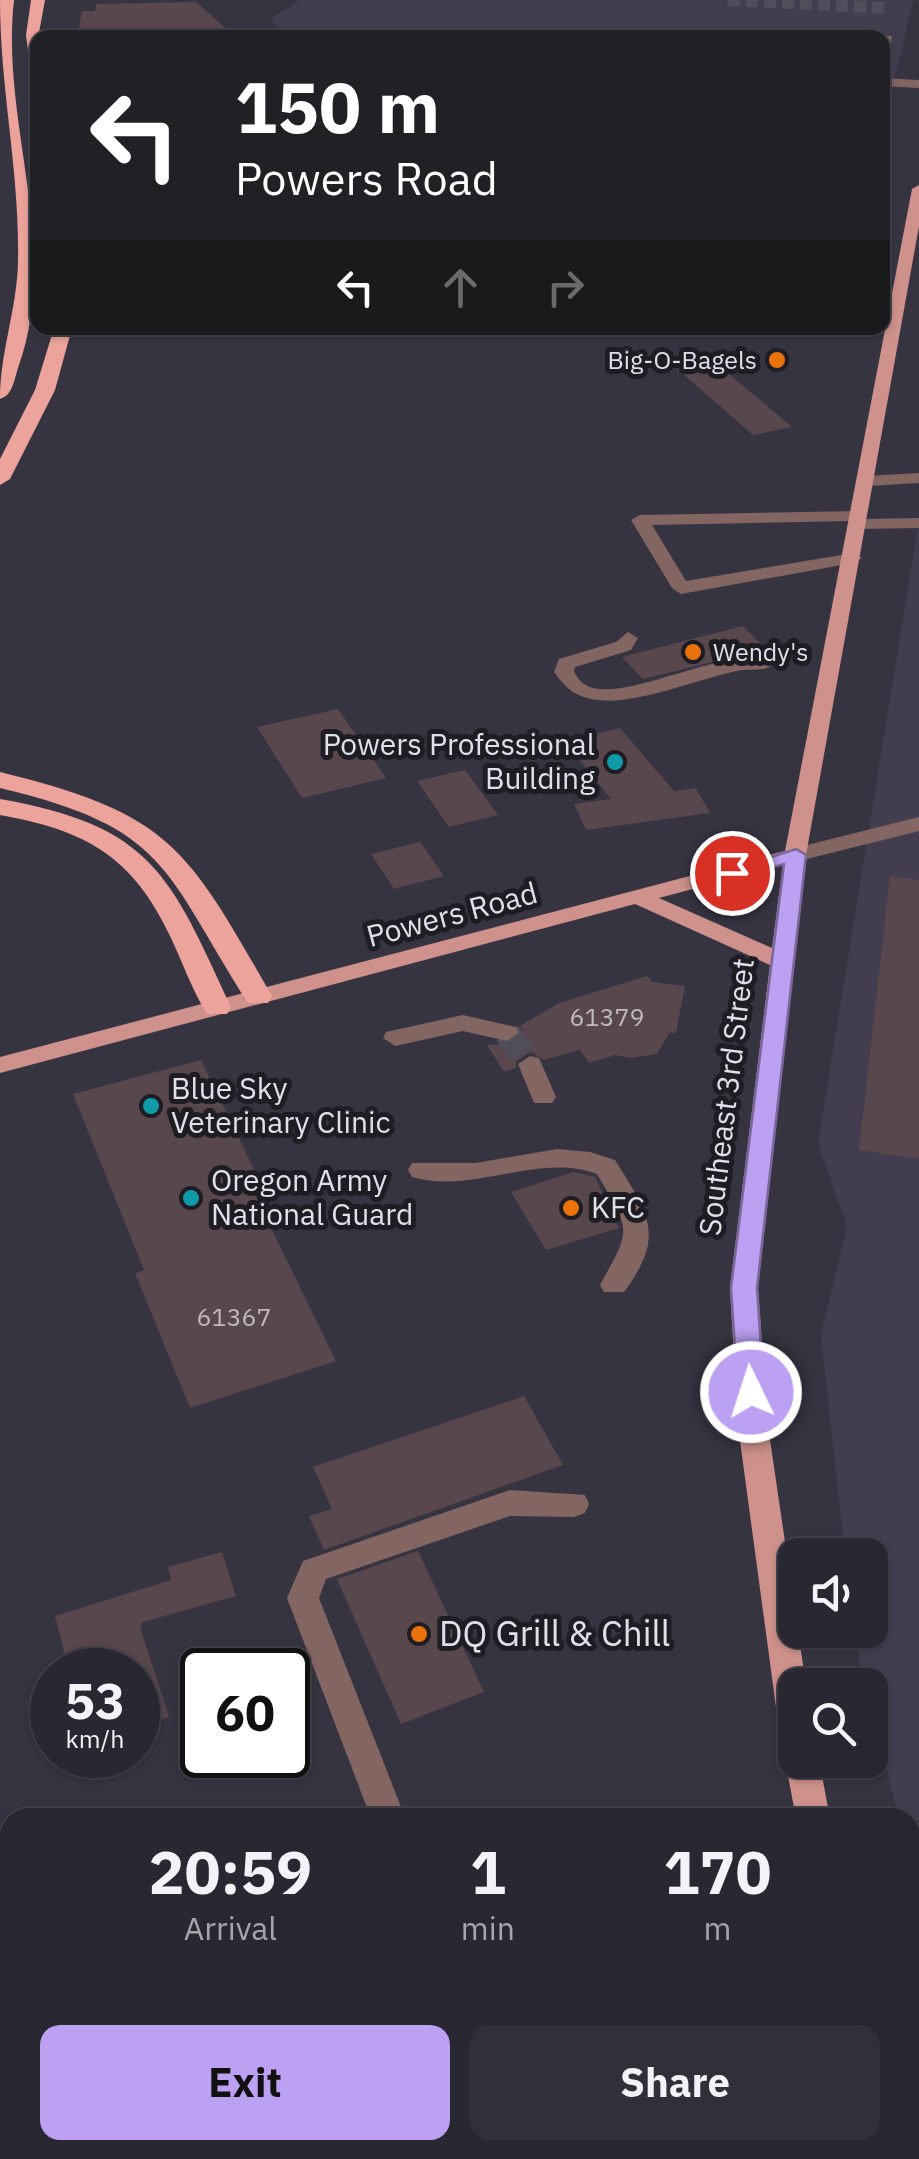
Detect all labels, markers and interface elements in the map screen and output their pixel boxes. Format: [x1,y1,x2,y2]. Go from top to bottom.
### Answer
text: 150 m [235,61,440,152]
icon: left [70,70,200,200]
text: Powers Road [235,149,498,207]
icon: left [328,260,383,315]
icon: ahead [433,260,488,315]
icon: right [538,260,593,315]
place label: Big-O-Bagels [607,343,757,376]
marker: Big-O-Bagels [766,349,788,371]
place label: Wendy's [713,635,809,668]
marker: Wendy's [682,641,704,663]
place label: Powers Professional Building [323,724,595,797]
marker: Powers Professional Building [604,751,626,773]
pin [690,831,775,916]
icon: arrive [705,846,760,901]
street label: Powers Road [362,872,541,955]
street label: Southeast 3rd Street [689,956,762,1238]
house number: 61379 [569,1000,645,1033]
place label: Blue Sky Veterinary Clinic [171,1068,391,1141]
marker: Blue Sky Veterinary Clinic [140,1095,162,1117]
place label: Oregon Army National Guard [211,1160,414,1233]
marker: Oregon Army National Guard [180,1187,202,1209]
place label: KFC [591,1187,645,1226]
marker: KFC [560,1197,582,1219]
house number: 61367 [196,1300,272,1333]
position arrow [699,1340,803,1444]
map controls [778,1538,888,1778]
button: sound [778,1538,888,1648]
place label: DQ Grill & Chill [439,1610,670,1656]
marker: DQ Grill & Chill [408,1623,430,1645]
speed limit sign: 60 [180,1648,310,1778]
text: 53 [65,1668,125,1733]
button: search [778,1668,888,1778]
text: km/h [66,1722,124,1755]
text: 20:59 [149,1832,312,1911]
text: 1 [470,1832,506,1911]
text: 170 [663,1832,771,1911]
text: Arrival [184,1907,277,1949]
text: min [461,1907,515,1949]
text: m [704,1907,731,1949]
button: Exit [40,2025,450,2140]
button: Share [470,2025,880,2140]

